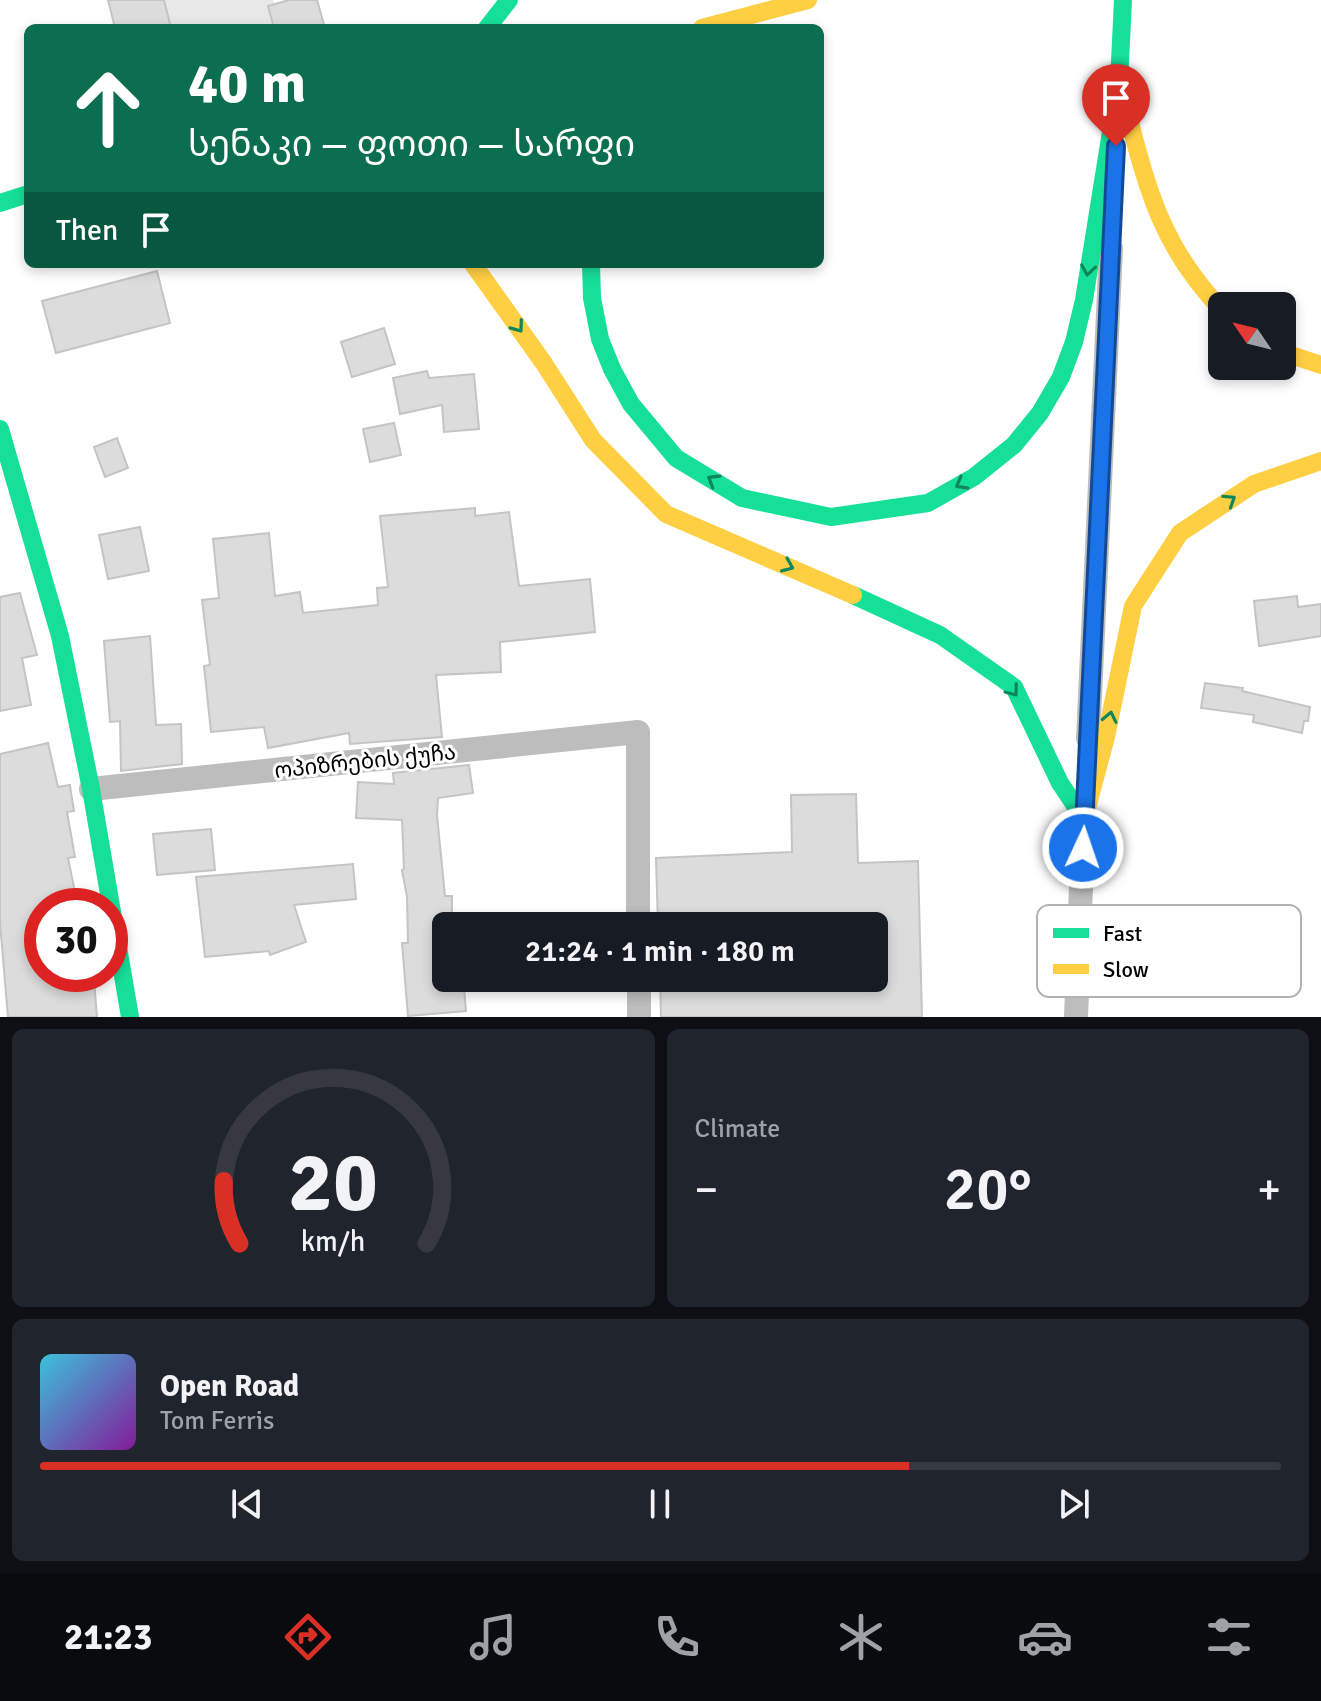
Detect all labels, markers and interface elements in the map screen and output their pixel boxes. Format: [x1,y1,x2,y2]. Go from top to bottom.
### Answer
text: 40 m [188,49,306,118]
icon: ahead [56,56,160,160]
pin [1082,64,1150,146]
icon: arrive [1094,76,1138,120]
text: სენაკი — ფოთი — სარფი [188,122,635,167]
icon: arrive [134,208,178,252]
text: Then [56,212,118,249]
one-way arrow [1081,263,1098,277]
north arrow [1208,292,1296,380]
map controls [1208,292,1296,380]
one-way arrow [509,319,523,333]
one-way arrow [955,474,970,490]
one-way arrow [708,475,722,490]
one-way arrow [1222,495,1236,510]
one-way arrow [780,556,794,572]
one-way arrow [1003,682,1017,697]
one-way arrow [1101,710,1118,724]
street label: ოპიზრების ქუჩა [273,738,457,784]
position arrow [1041,806,1125,890]
speed limit sign: 30 [24,888,128,992]
legend [1037,905,1301,997]
text: Fast [1103,920,1143,947]
text: 21:24 · 1 min · 180 m [525,933,795,970]
text: Slow [1103,956,1149,983]
text: Climate [695,1113,780,1145]
text: 20 [288,1132,378,1234]
text: 20° [944,1153,1032,1227]
text: − [695,1163,718,1217]
text: + [1257,1163,1281,1217]
text: km/h [301,1224,366,1259]
text: Open Road [160,1368,299,1405]
text: Tom Ferris [160,1405,274,1437]
icon: previous [225,1482,269,1526]
icon: pause [638,1482,682,1526]
icon: next [1052,1482,1096,1526]
icon: directions [280,1609,336,1665]
icon: music [465,1609,521,1665]
icon: phone [649,1609,705,1665]
icon: climate [833,1609,889,1665]
icon: car [1017,1609,1073,1665]
icon: filters [1201,1609,1257,1665]
text: 21:23 [64,1615,152,1660]

